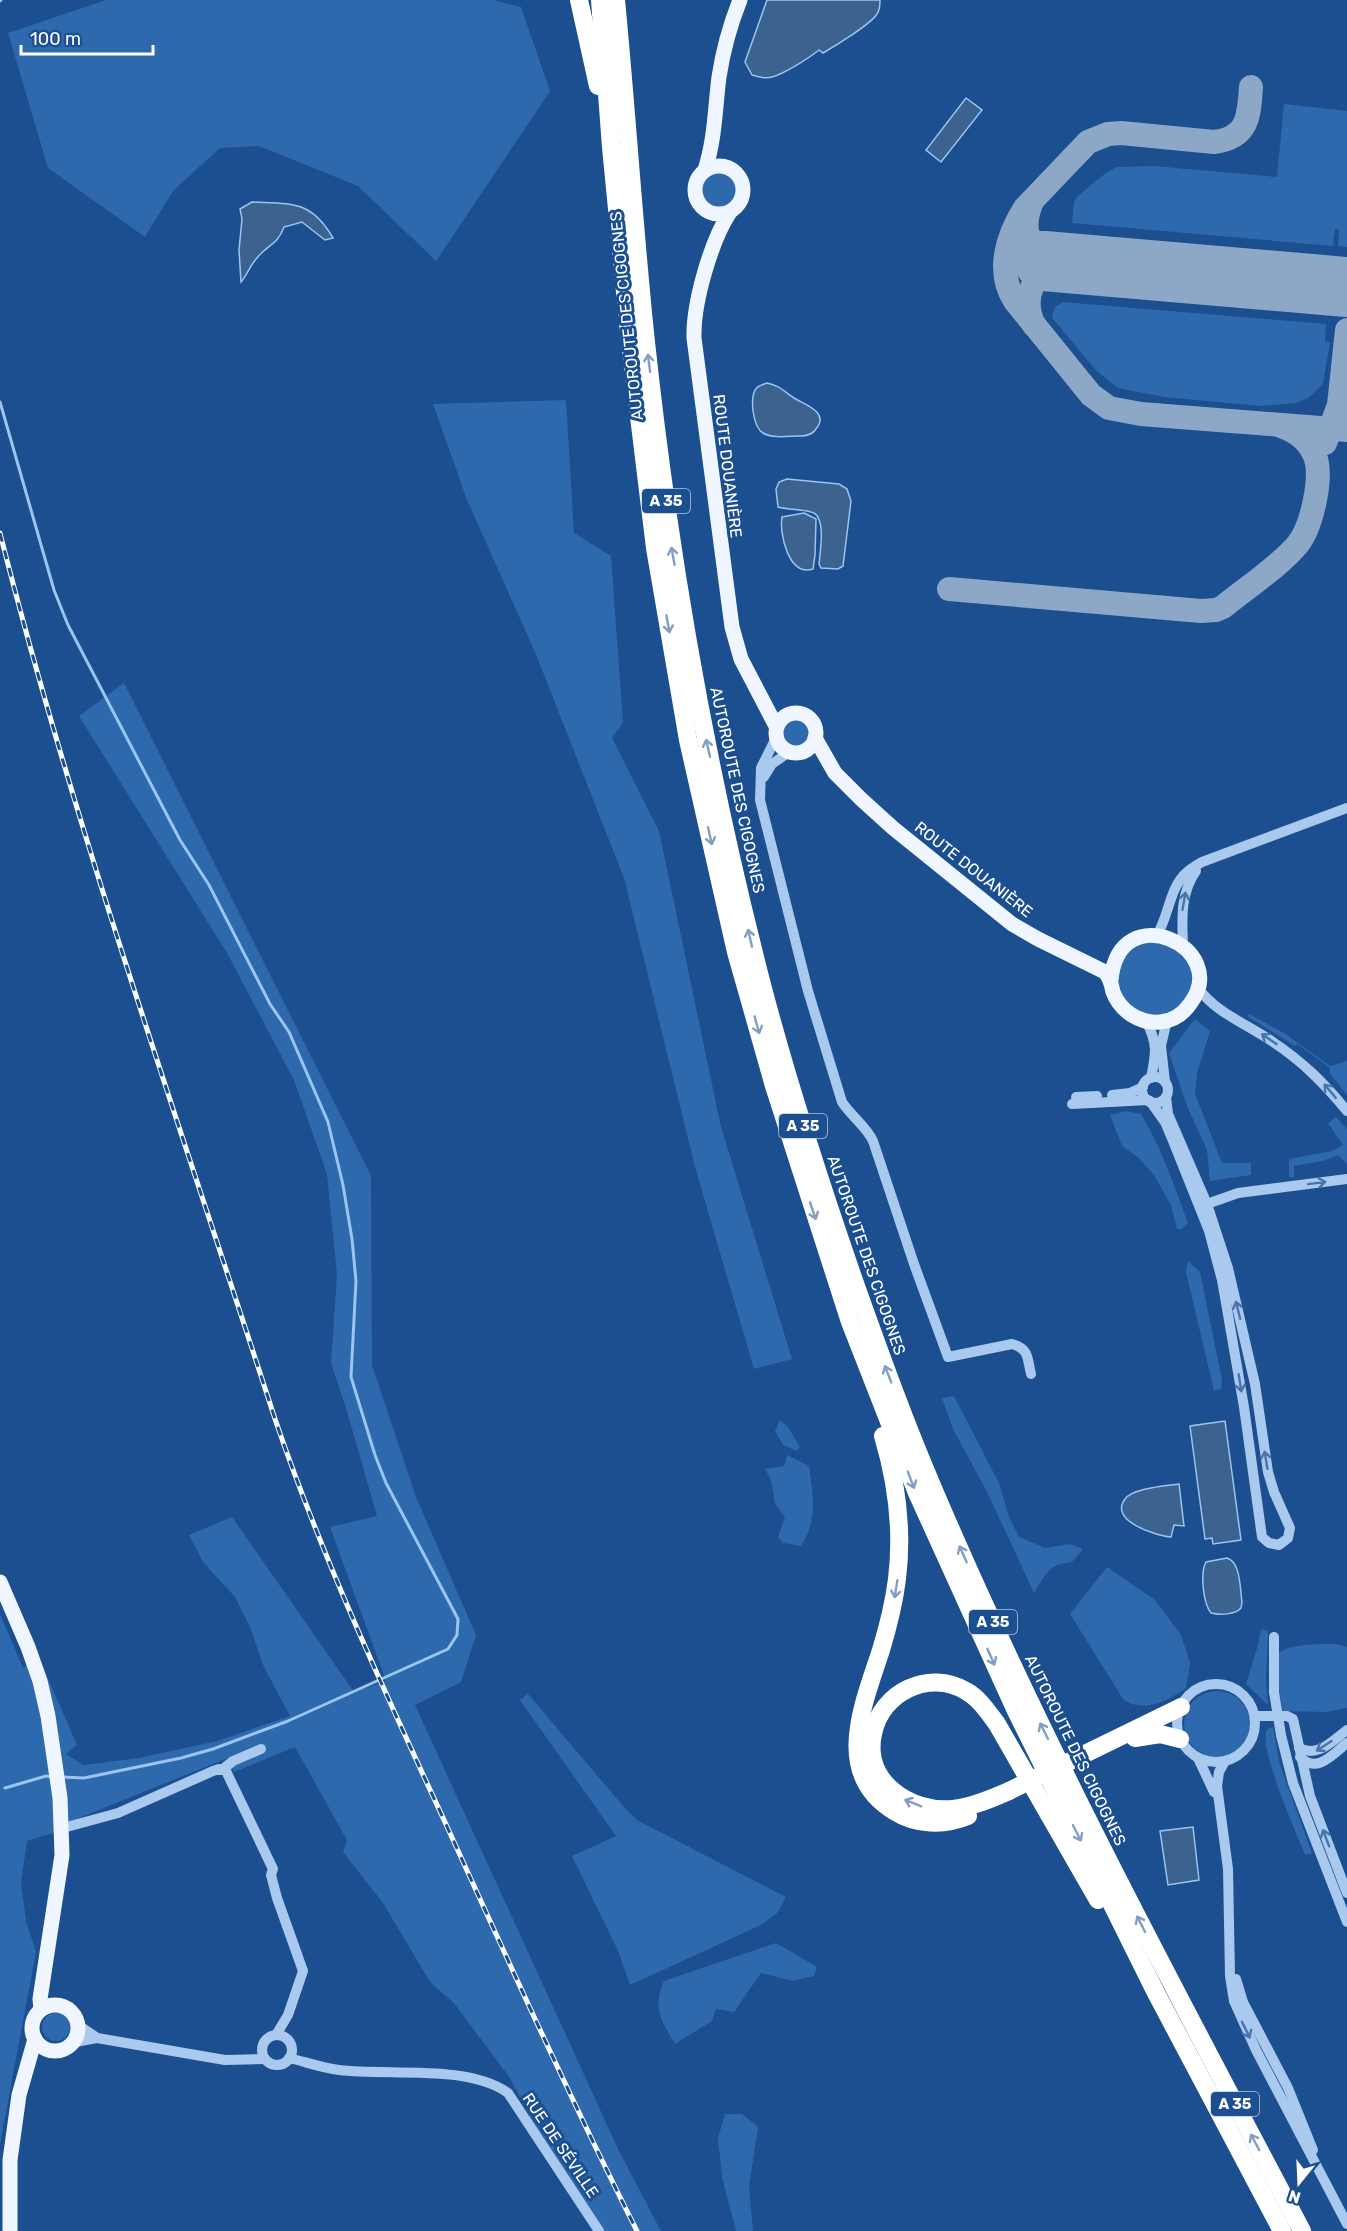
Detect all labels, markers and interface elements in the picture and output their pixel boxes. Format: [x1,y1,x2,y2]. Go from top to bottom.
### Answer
scale bar [21,18,153,56]
text: 100 m [30,28,81,50]
street label: AUTOROUTE DES CIGOGNES [606,210,647,421]
one-way arrow [643,353,654,373]
street label: ROUTE DOUANIÈRE [709,393,746,539]
road number: A 35 [642,489,690,513]
one-way arrow [667,547,678,567]
one-way arrow [663,613,674,633]
street label: AUTOROUTE DES CIGOGNES [706,685,769,895]
one-way arrow [701,739,713,758]
street label: ROUTE DOUANIÈRE [911,817,1036,921]
one-way arrow [705,825,716,845]
one-way arrow [1179,892,1190,912]
one-way arrow [744,929,756,948]
one-way arrow [751,1015,763,1034]
one-way arrow [1261,1033,1277,1045]
one-way arrow [1324,1083,1337,1099]
road number: A 35 [779,1114,827,1138]
street label: AUTOROUTE DES CIGOGNES [823,1153,910,1358]
one-way arrow [1306,1178,1326,1189]
one-way arrow [808,1201,819,1220]
one-way arrow [1232,1301,1244,1320]
one-way arrow [882,1365,893,1384]
one-way arrow [1235,1373,1246,1393]
one-way arrow [1260,1450,1271,1470]
one-way arrow [907,1470,918,1488]
one-way arrow [956,1546,968,1564]
one-way arrow [890,1579,901,1599]
road number: A 35 [969,1610,1017,1634]
one-way arrow [986,1648,998,1666]
street label: AUTOROUTE DES CIGOGNES [1021,1652,1130,1849]
one-way arrow [1038,1723,1049,1741]
one-way arrow [1316,1740,1333,1752]
one-way arrow [904,1797,922,1808]
one-way arrow [1071,1823,1083,1841]
one-way arrow [1319,1829,1330,1848]
one-way arrow [1135,1915,1147,1933]
one-way arrow [1240,2021,1252,2039]
street label: RUE DE SÉVILLE [519,2089,603,2201]
road number: A 35 [1211,2092,1259,2116]
one-way arrow [1249,2134,1261,2151]
north arrow [1269,2153,1329,2213]
text: N [1286,2186,1303,2208]

